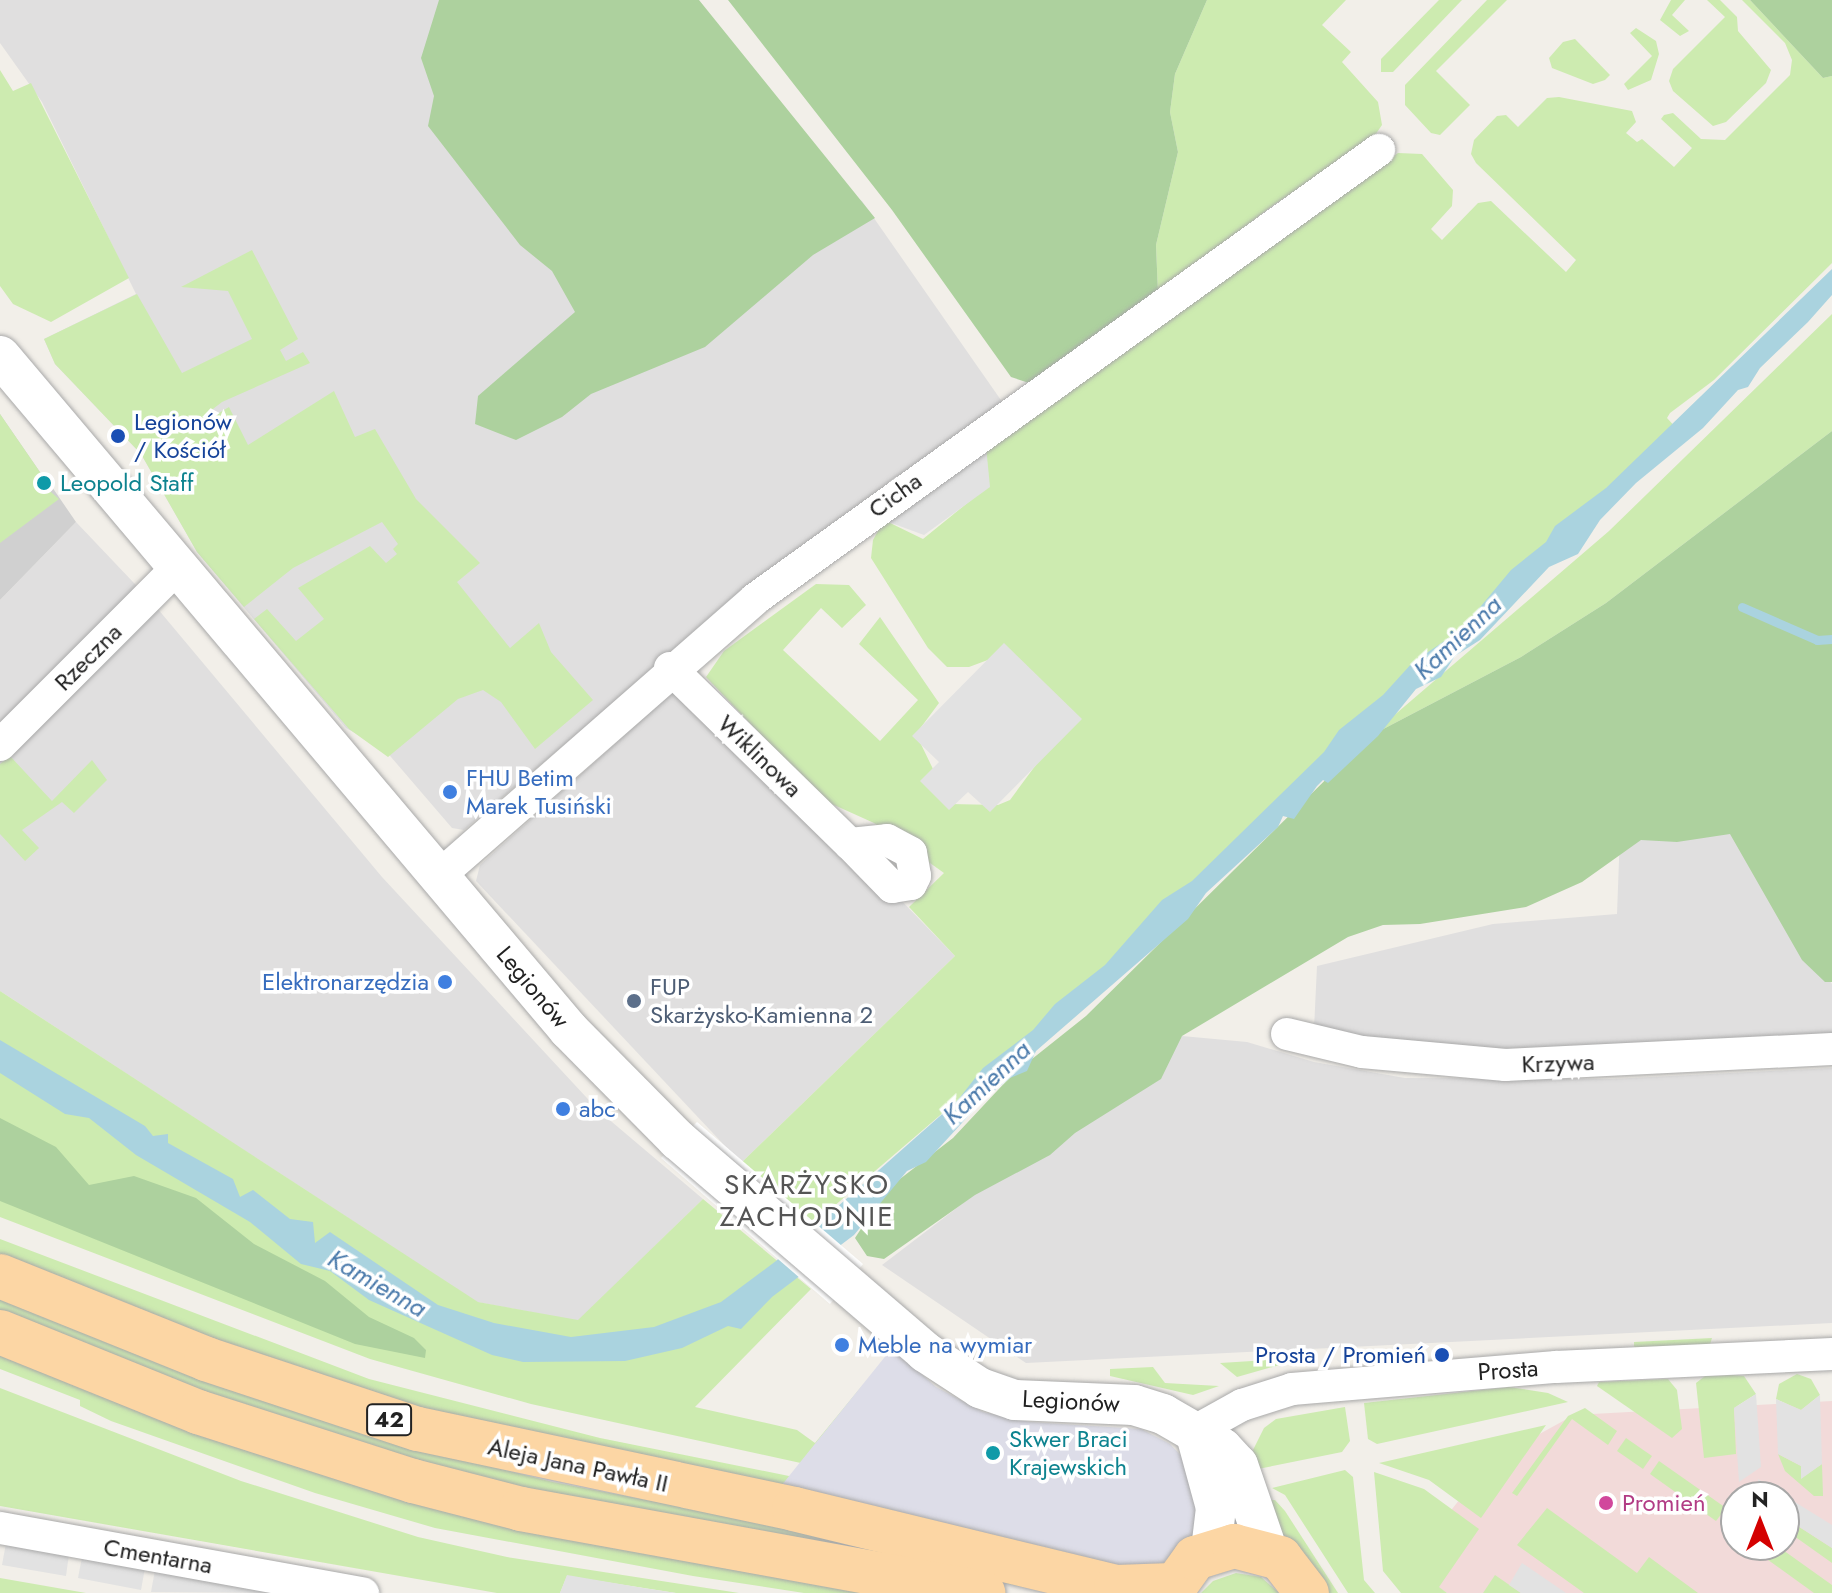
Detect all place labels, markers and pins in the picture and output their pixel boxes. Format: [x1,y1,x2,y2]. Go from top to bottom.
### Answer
place label: Legionów / Kościół [134,408,232,464]
marker: Legionów / Kościół [109,427,127,445]
place label: Leopold Staff [60,469,194,497]
marker: Leopold Staff [35,474,53,492]
place label: FHU Betim Marek Tusiński [466,764,612,820]
marker: FHU Betim Marek Tusiński [441,783,459,801]
place label: Elektronarzędzia [262,968,429,996]
marker: Elektronarzędzia [436,973,454,991]
place label: FUP Skarżysko-Kamienna 2 [650,973,873,1029]
marker: FUP Skarżysko-Kamienna 2 [625,992,643,1010]
place label: abc [579,1095,616,1123]
marker: abc [554,1100,572,1118]
place label: Meble na wymiar [858,1331,1032,1359]
marker: Meble na wymiar [833,1336,851,1354]
place label: Prosta / Promień [1255,1341,1426,1369]
marker: Prosta / Promień [1433,1346,1451,1364]
place label: Skwer Braci Krajewskich [1009,1425,1128,1481]
marker: Skwer Braci Krajewskich [984,1444,1002,1462]
place label: Promień [1622,1489,1706,1517]
marker: Promień [1597,1494,1615,1512]

